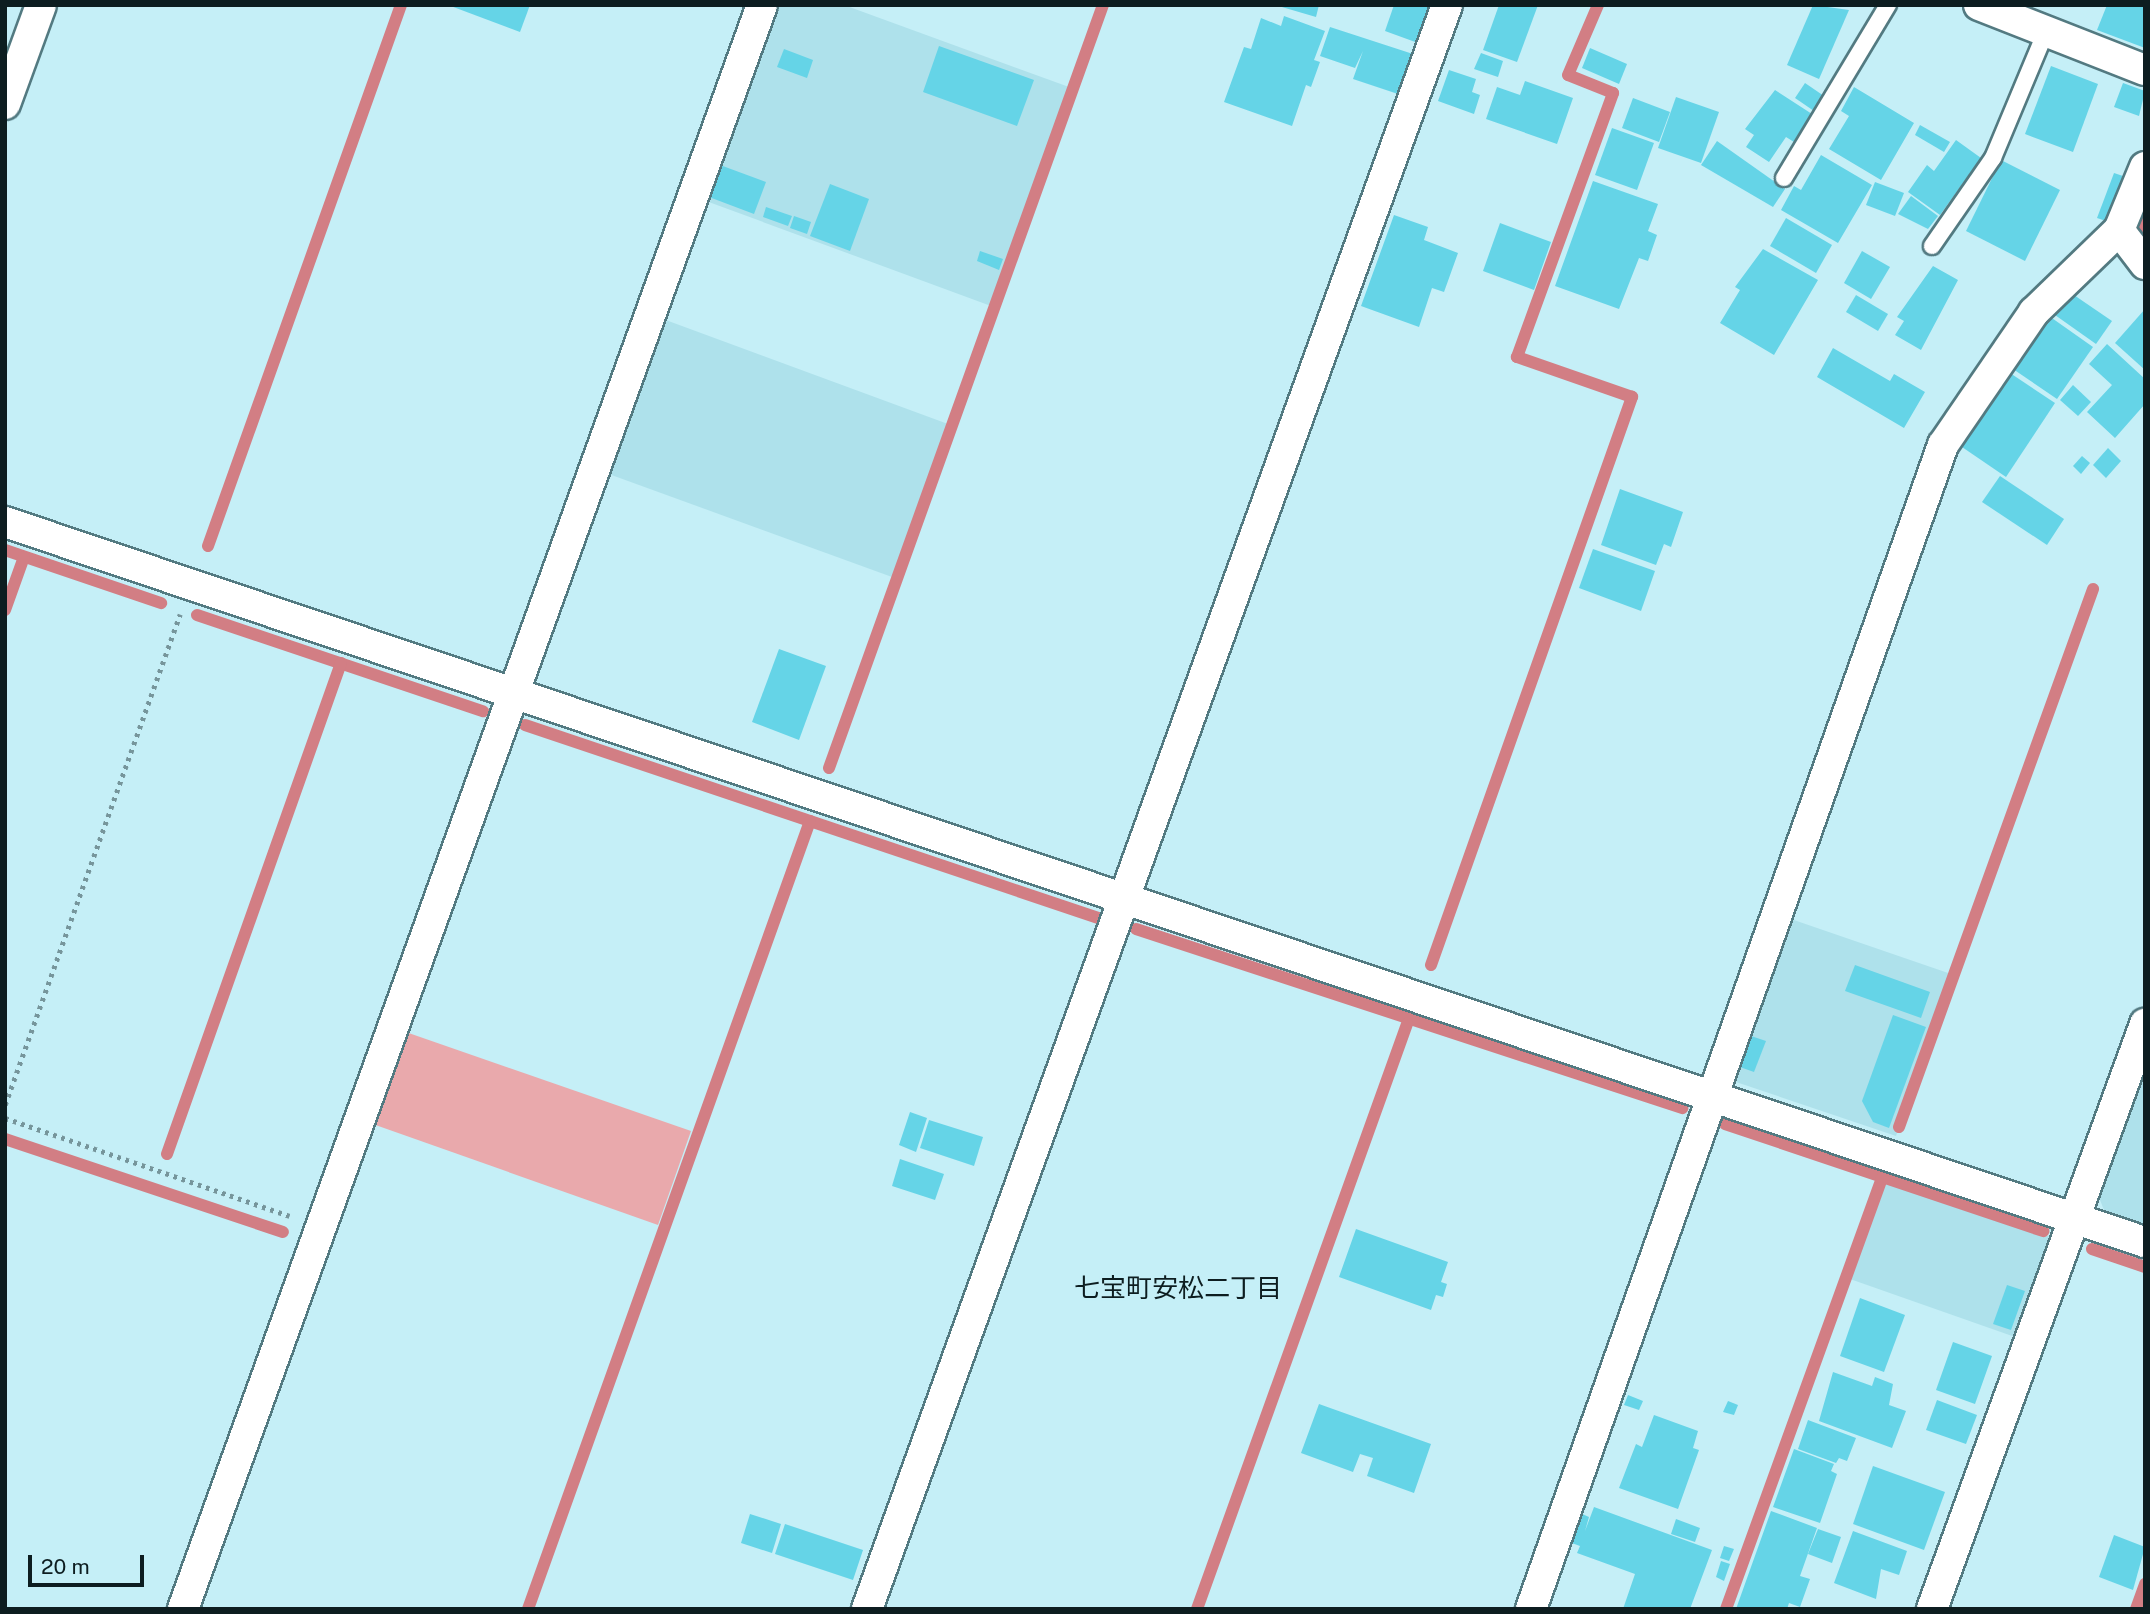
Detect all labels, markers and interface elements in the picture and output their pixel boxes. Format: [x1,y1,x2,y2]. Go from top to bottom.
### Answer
district label: 七宝町安松二丁目 [1074,1272,1282,1304]
scale bar [32,1540,147,1584]
text: 20 m [41,1554,90,1579]

